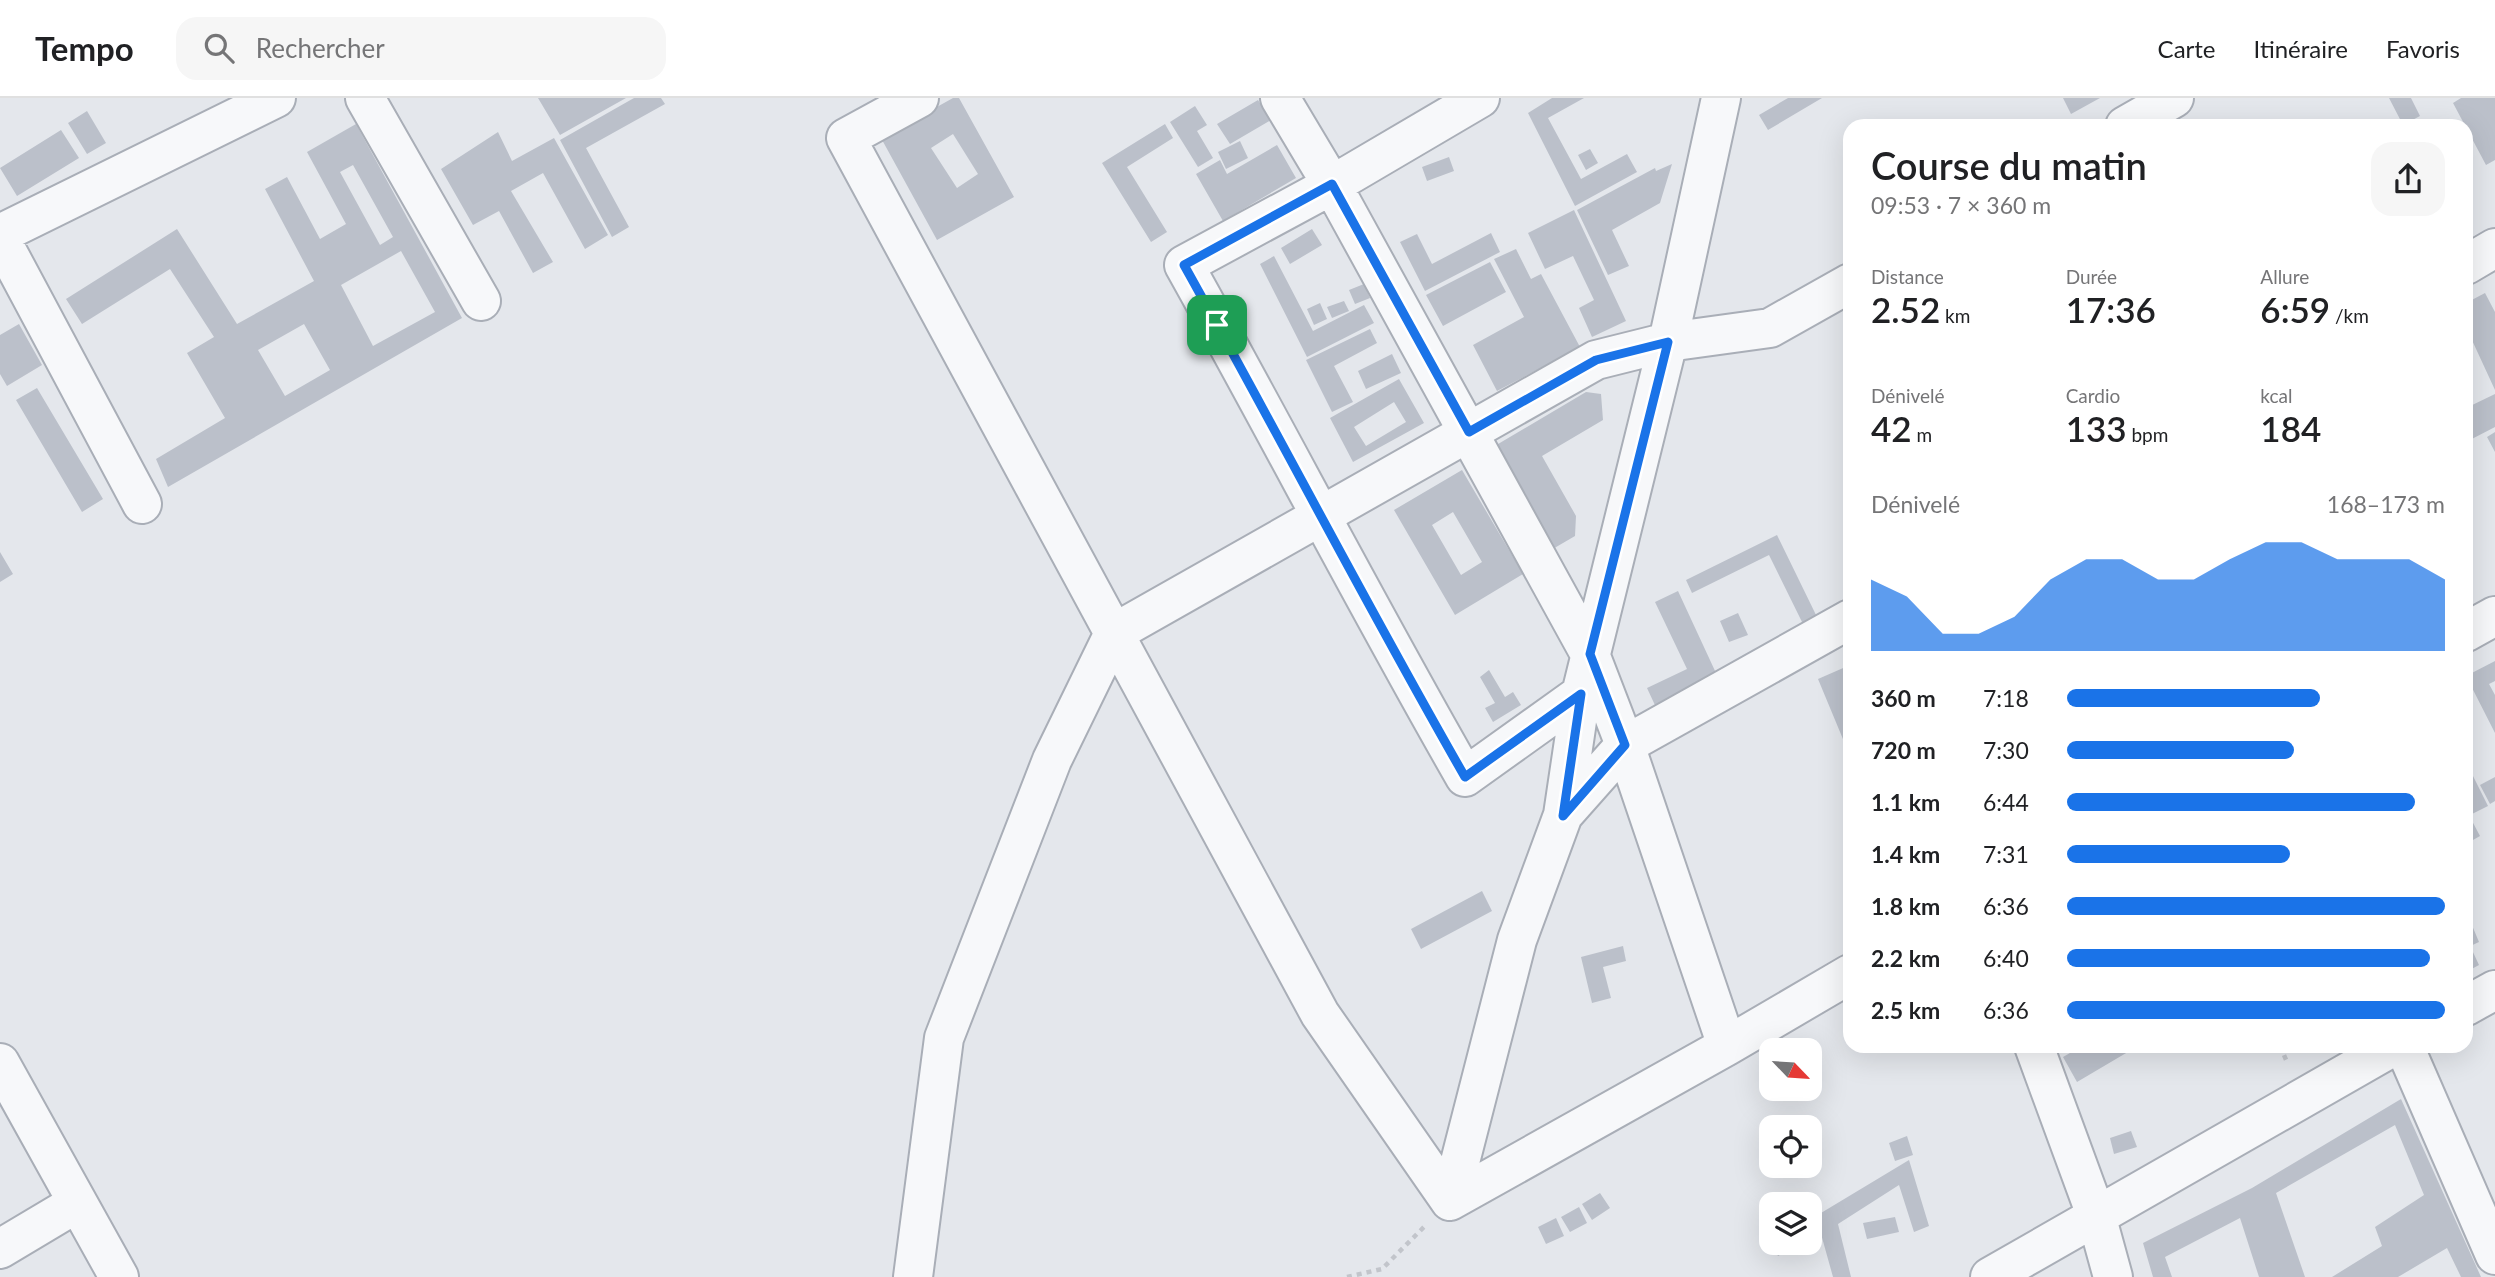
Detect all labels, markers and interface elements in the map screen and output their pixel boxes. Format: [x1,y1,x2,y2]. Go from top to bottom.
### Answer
search box [176,17,666,80]
text: Tempo [35,28,134,68]
icon: search [200,29,238,67]
text: Rechercher [256,32,385,64]
text: Carte [2158,34,2216,63]
text: Itinéraire [2254,34,2348,63]
text: Favoris [2386,34,2460,63]
text: Course du matin [1871,142,2147,188]
button: share [2371,142,2445,216]
text: 09:53 · 7 × 360 m [1871,191,2051,219]
text: Distance [1871,265,1944,288]
text: Durée [2066,265,2117,288]
text: Allure [2260,265,2309,288]
text: 2.52 [1871,288,1940,330]
text: 17:36 [2066,288,2156,330]
text: 6:59 [2260,288,2330,330]
pin [1187,295,1247,355]
text: km [1940,304,1970,327]
text: /km [2330,304,2369,327]
icon: arrive [1198,306,1236,344]
text: Dénivelé [1871,384,1945,407]
text: Cardio [2066,384,2120,407]
text: kcal [2260,384,2292,407]
text: 42 [1871,407,1912,449]
text: 133 [2066,407,2127,449]
text: 184 [2260,407,2321,449]
text: m [1912,423,1932,446]
text: bpm [2127,423,2168,446]
text: Dénivelé [1871,490,1960,518]
text: 168–173 m [2327,490,2445,518]
text: 360 m [1871,684,1936,712]
text: 7:18 [1983,684,2029,712]
text: 720 m [1871,736,1936,764]
text: 7:30 [1983,736,2029,764]
text: 1.1 km [1871,788,1940,816]
text: 6:44 [1983,788,2029,816]
text: 1.4 km [1871,840,1940,868]
text: 7:31 [1983,840,2029,868]
text: 1.8 km [1871,892,1940,920]
text: 6:36 [1983,892,2029,920]
text: 2.2 km [1871,944,1940,972]
text: 6:40 [1983,944,2029,972]
text: 2.5 km [1871,996,1940,1024]
text: 6:36 [1983,996,2029,1024]
north arrow [1759,1038,1822,1101]
map controls [1759,1038,1822,1255]
button: locate [1759,1115,1822,1178]
button: layers [1759,1192,1822,1255]

